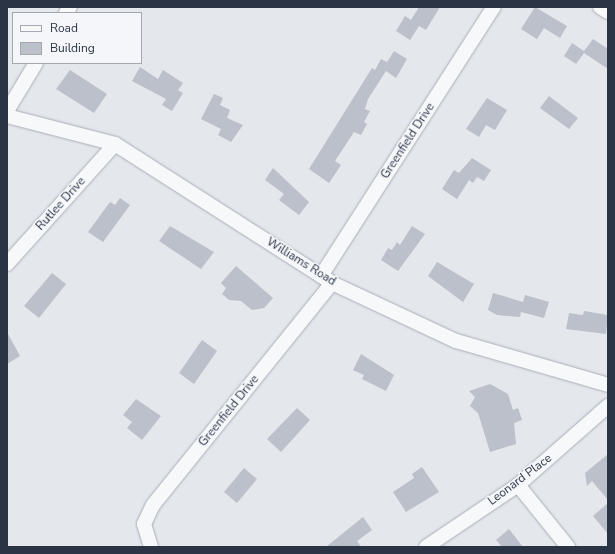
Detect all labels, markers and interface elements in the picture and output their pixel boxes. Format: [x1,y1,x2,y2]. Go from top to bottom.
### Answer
legend [12,12,142,64]
text: Road [50,20,78,36]
text: Building [50,40,95,56]
street label: Greenfield Drive [378,100,438,182]
street label: Rutlee Drive [33,174,89,234]
street label: Williams Road [264,235,338,289]
street label: Greenfield Drive [196,372,262,450]
street label: Leonard Place [485,451,555,509]

